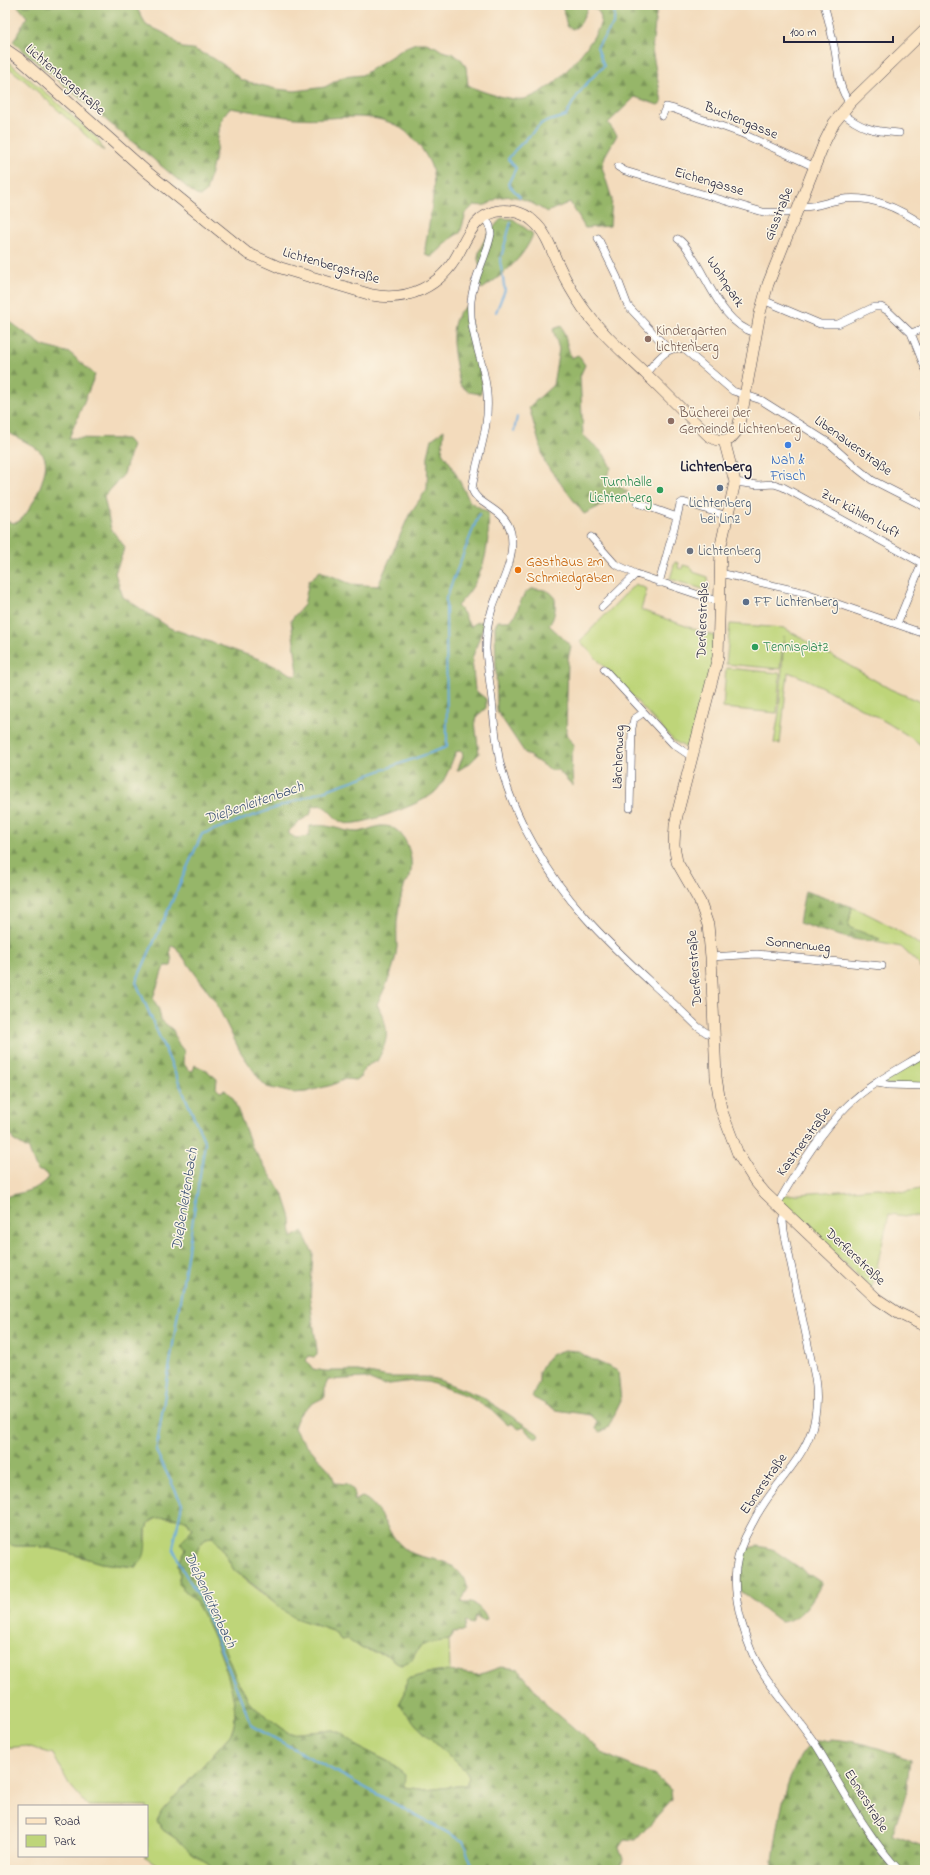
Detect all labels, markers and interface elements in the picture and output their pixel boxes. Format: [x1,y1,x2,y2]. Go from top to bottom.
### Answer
scale bar [784,18,893,44]
text: 100 m [790,24,817,42]
street label: Lichtenbergstraße [20,39,110,122]
street label: Buchengasse [700,96,782,147]
street label: Eichengasse [671,162,747,203]
street label: Gisstraße [759,184,799,244]
street label: Lichtenbergstraße [280,242,383,291]
street label: Wohnpark [701,252,750,312]
place label: Kindergarten Lichtenberg [656,321,727,359]
marker: Kindergarten Lichtenberg [643,334,653,344]
place label: Bücherei der Gemeinde Lichtenberg [678,403,801,441]
street label: Libenauerstraße [810,411,897,482]
marker: Bücherei der Gemeinde Lichtenberg [666,416,676,426]
marker: Nah & Frisch [783,440,793,450]
place label: Nah & Frisch [770,450,805,487]
district label: Lichtenberg [680,455,752,480]
place label: Turnhalle Lichtenberg [589,472,653,510]
marker: Lichtenberg bei Linz [715,483,725,493]
street label: Zur kühlen Luft [817,484,904,544]
marker: Turnhalle Lichtenberg [655,485,665,495]
place label: Lichtenberg bei Linz [689,493,751,530]
place label: Lichtenberg [698,541,761,563]
marker: Lichtenberg [685,546,695,556]
place label: Gasthaus zm Schmiedgraben [526,552,614,590]
marker: Gasthaus zm Schmiedgraben [513,565,523,575]
street label: Derflerstraße [691,581,715,659]
place label: FF Lichtenberg [753,592,838,614]
marker: FF Lichtenberg [741,597,751,607]
place label: Tennisplatz [763,637,829,658]
marker: Tennisplatz [750,642,760,652]
street label: Lärchenweg [607,724,632,790]
water label: Dießenleitenbach [202,776,307,830]
street label: Derflerstraße [682,929,708,1008]
street label: Sonnenweg [764,931,831,960]
street label: Kastnerstraße [772,1102,837,1181]
water label: Dießenleitenbach [166,1145,204,1252]
street label: Derflerstraße [819,1223,890,1291]
street label: Ebnerstraße [735,1448,793,1519]
water label: Dießenleitenbach [178,1549,242,1652]
street label: Ebnerstraße [838,1765,894,1837]
legend [18,1805,148,1857]
text: Road [54,1813,80,1831]
text: Park [54,1833,76,1851]

